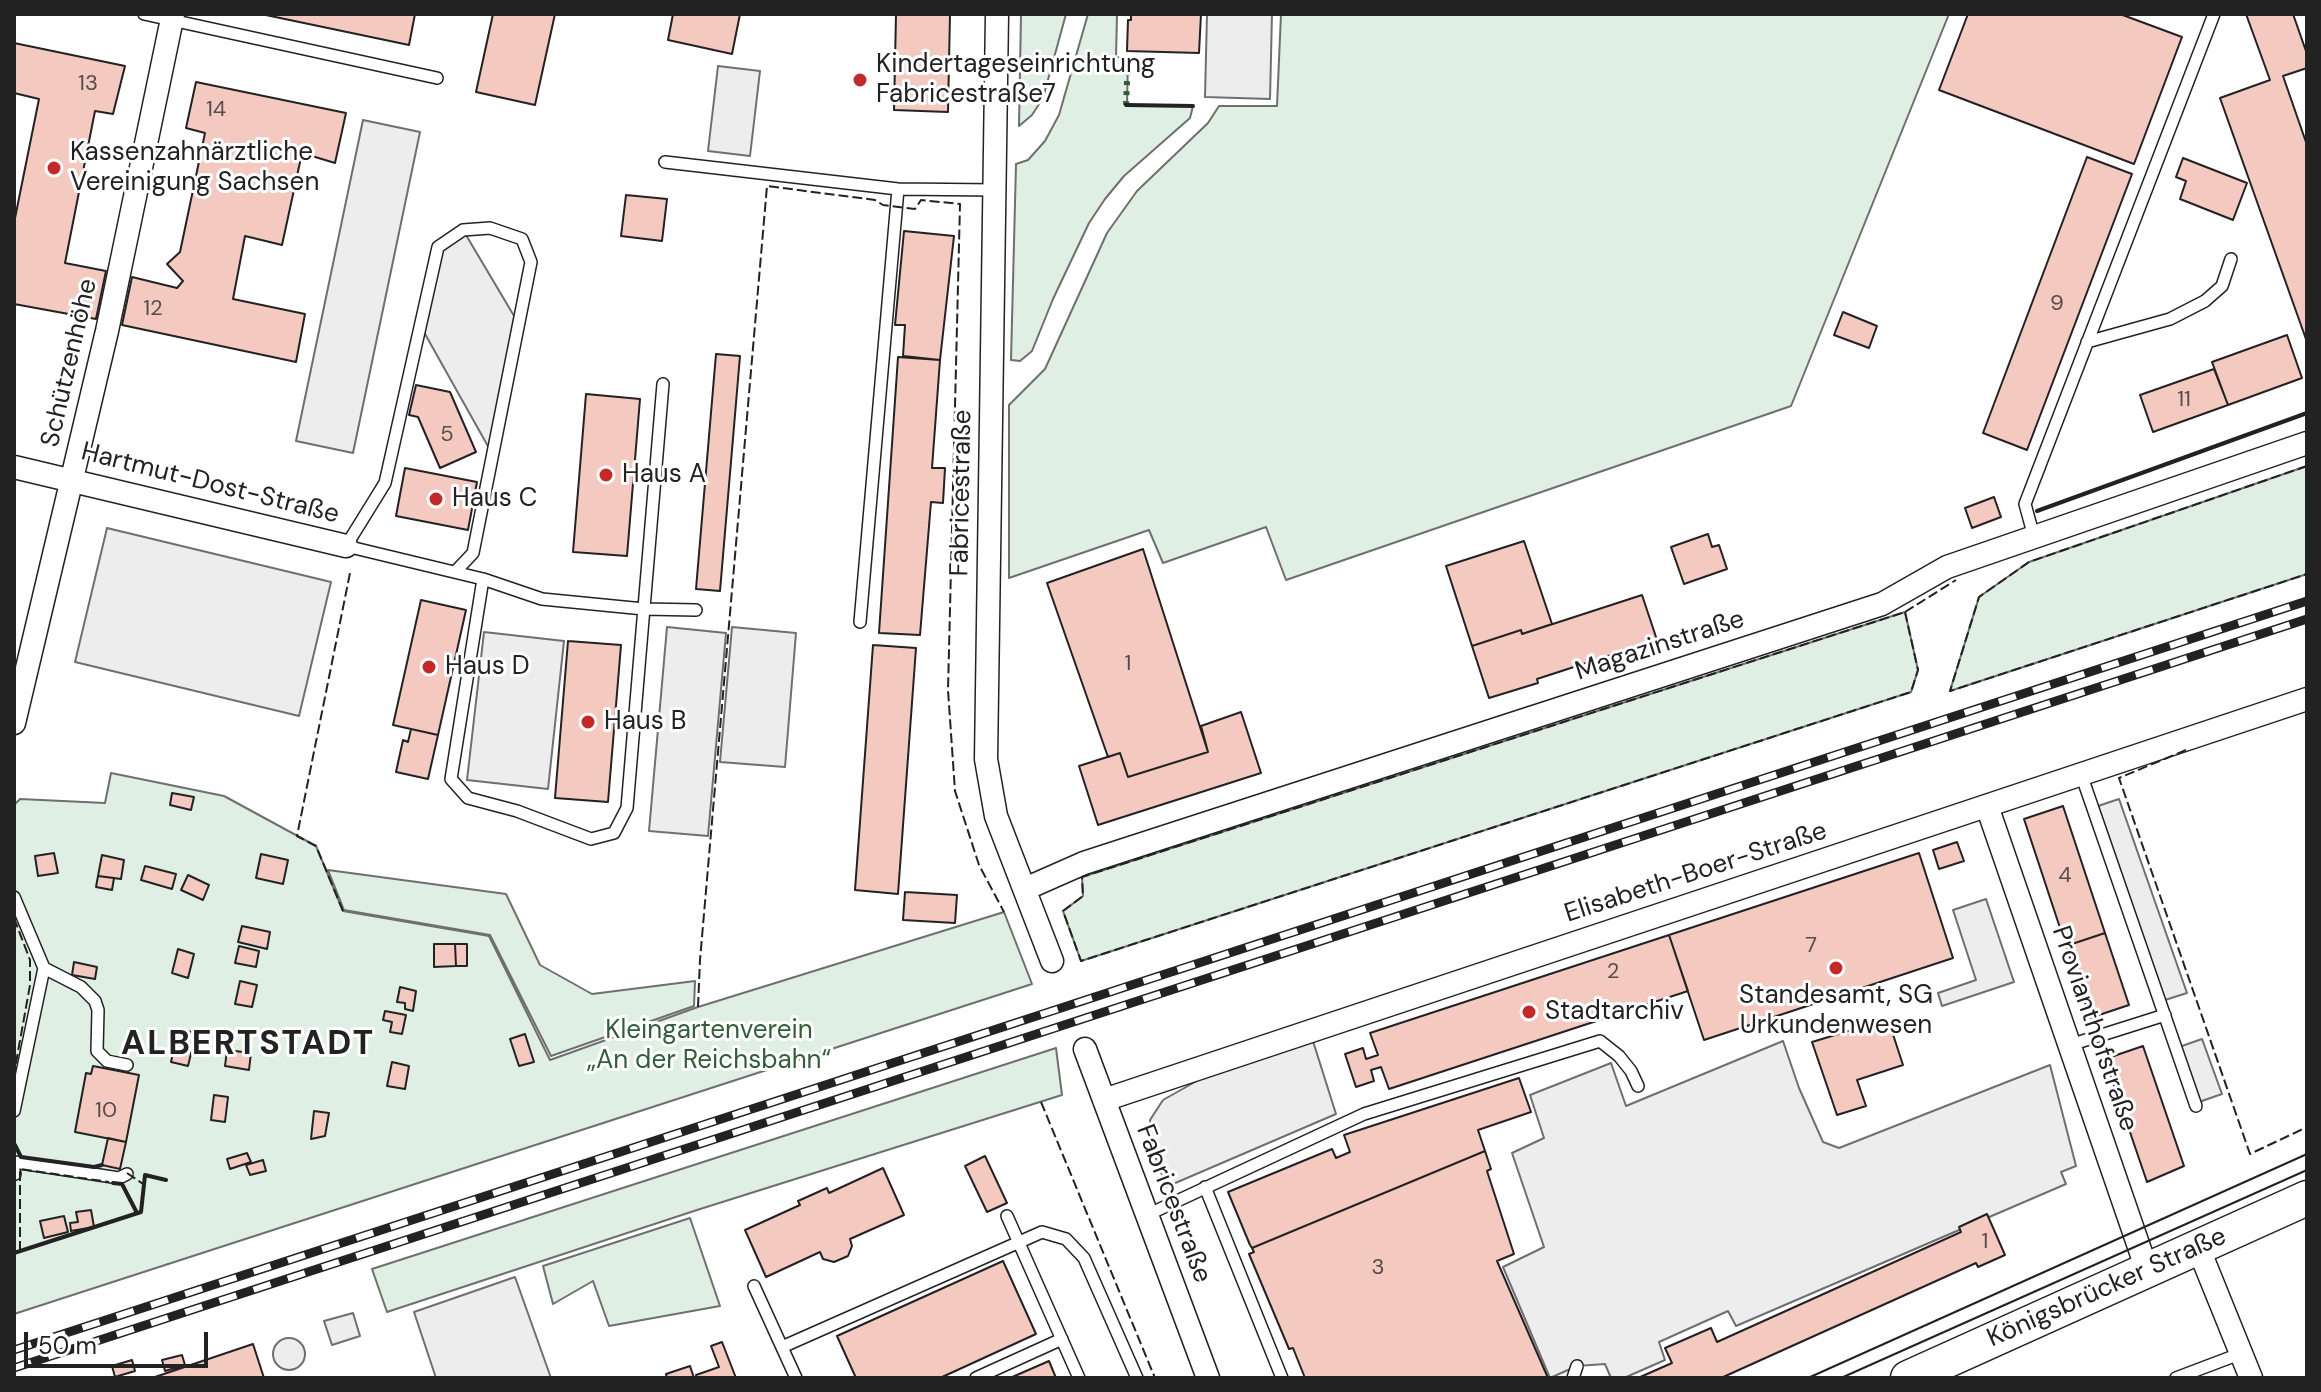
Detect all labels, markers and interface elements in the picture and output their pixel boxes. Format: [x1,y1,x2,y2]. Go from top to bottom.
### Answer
place label: Kindertageseinrichtung Fabricestraße7 [876,49,1155,110]
house number: 13 [78,71,98,97]
marker: Kindertageseinrichtung Fabricestraße7 [851,71,869,89]
house number: 14 [206,97,226,123]
place label: Kassenzahnärztliche Vereinigung Sachsen [70,137,319,198]
marker: Kassenzahnärztliche Vereinigung Sachsen [45,159,63,177]
street label: Schützenhöhe [35,276,105,450]
house number: 9 [2050,291,2064,317]
house number: 12 [143,296,163,322]
house number: 11 [2177,387,2191,413]
street label: Fabricestraße [945,409,979,577]
house number: 5 [440,422,454,448]
street label: Hartmut-Dost-Straße [78,437,342,531]
place label: Haus A [622,459,706,491]
marker: Haus A [597,466,615,484]
place label: Haus C [452,483,537,515]
marker: Haus C [427,490,445,508]
street label: Magazinstraße [1572,604,1748,688]
place label: Haus D [445,651,530,683]
house number: 1 [1125,651,1131,677]
marker: Haus D [420,658,438,676]
place label: Haus B [604,706,686,738]
marker: Haus B [579,713,597,731]
street label: Elisabeth-Boer-Straße [1561,816,1831,930]
house number: 4 [2058,863,2072,889]
street label: Provianthofstraße [2044,922,2144,1136]
house number: 7 [1805,933,1817,959]
house number: 2 [1607,959,1619,985]
marker: Standesamt, SG Urkundenwesen [1827,959,1845,977]
place label: Standesamt, SG Urkundenwesen [1739,980,1933,1042]
place label: Stadtarchiv [1545,996,1684,1028]
marker: Stadtarchiv [1520,1003,1538,1021]
park label: Kleingartenverein „An der Reichsbahn“ [587,1015,831,1076]
district label: ALBERTSTADT [121,1025,375,1065]
house number: 10 [95,1098,117,1124]
street label: Fabricestraße [1129,1120,1217,1288]
street label: Königsbrücker Straße [1983,1221,2231,1355]
house number: 1 [1982,1229,1988,1255]
house number: 3 [1371,1255,1385,1281]
scale bar [28,1316,212,1366]
text: 50 m [38,1330,97,1361]

